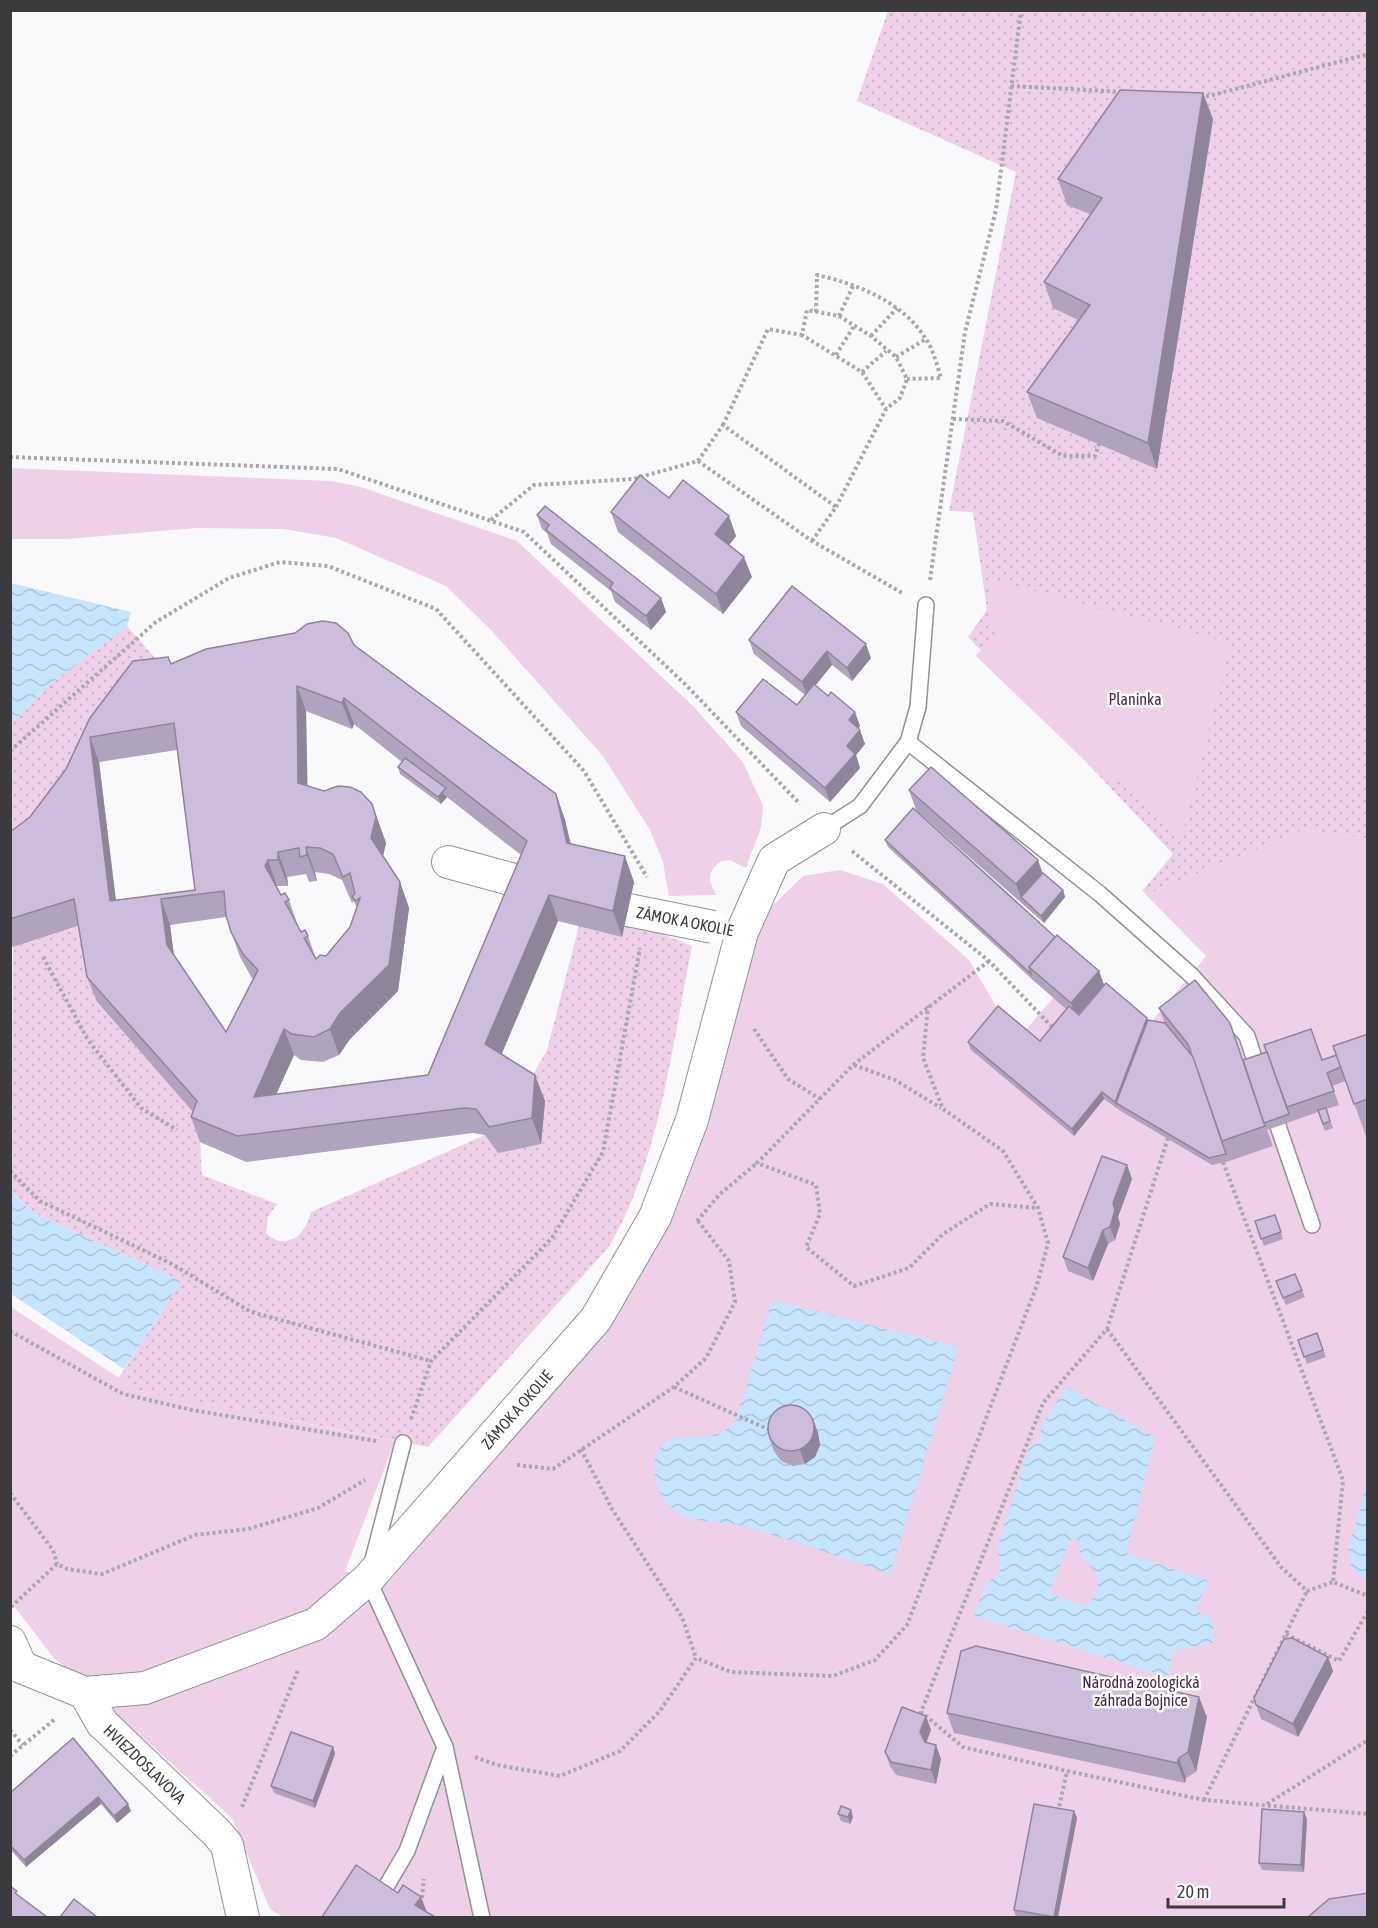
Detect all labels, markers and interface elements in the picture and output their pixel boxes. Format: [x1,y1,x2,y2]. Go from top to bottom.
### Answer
park label: Planinka [1108,690,1162,708]
street label: ZÁMOK A OKOLIE [635,903,735,939]
street label: ZÁMOK A OKOLIE [477,1366,556,1452]
park label: Národná zoologická záhrada Bojnice [1082,1673,1200,1710]
street label: HVIEZDOSLAVOVA [100,1721,189,1807]
scale bar [1168,1871,1284,1909]
text: 20 m [1177,1881,1209,1902]

